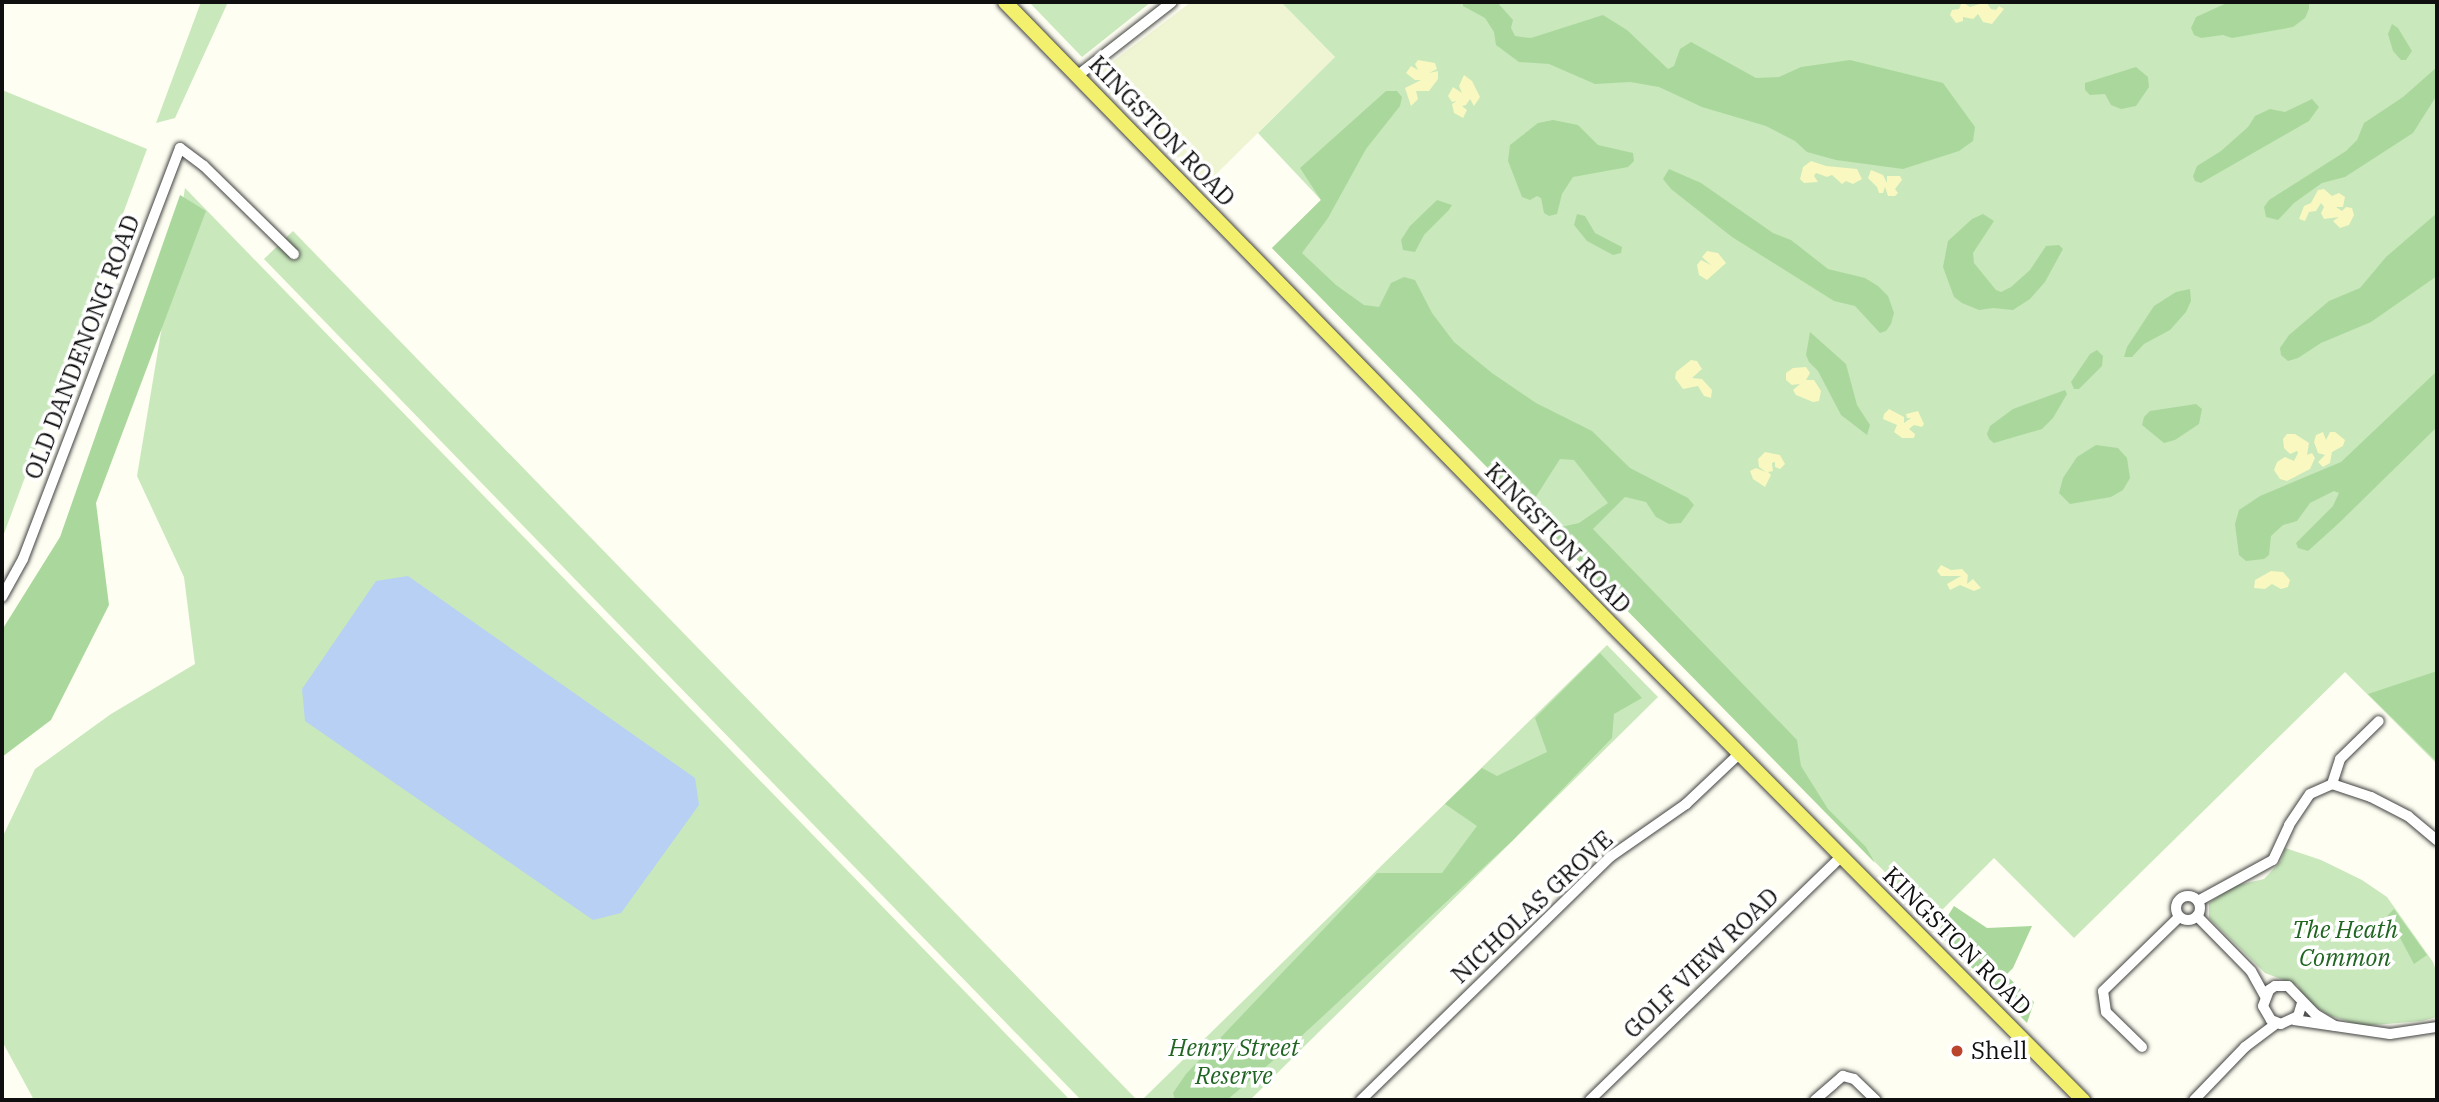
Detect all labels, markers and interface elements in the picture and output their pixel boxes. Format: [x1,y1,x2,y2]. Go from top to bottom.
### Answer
street label: KINGSTON ROAD [1083,50,1241,212]
street label: OLD DANDENONG ROAD [18,211,146,483]
street label: KINGSTON ROAD [1479,457,1637,619]
street label: NICHOLAS GROVE [1445,825,1619,989]
street label: KINGSTON ROAD [1877,861,2037,1021]
street label: GOLF VIEW ROAD [1618,882,1784,1044]
park label: The Heath Common [2292,916,2398,972]
park label: Henry Street Reserve [1169,1034,1299,1090]
place label: Shell [1971,1037,2027,1065]
marker: Shell [1949,1043,1965,1059]

